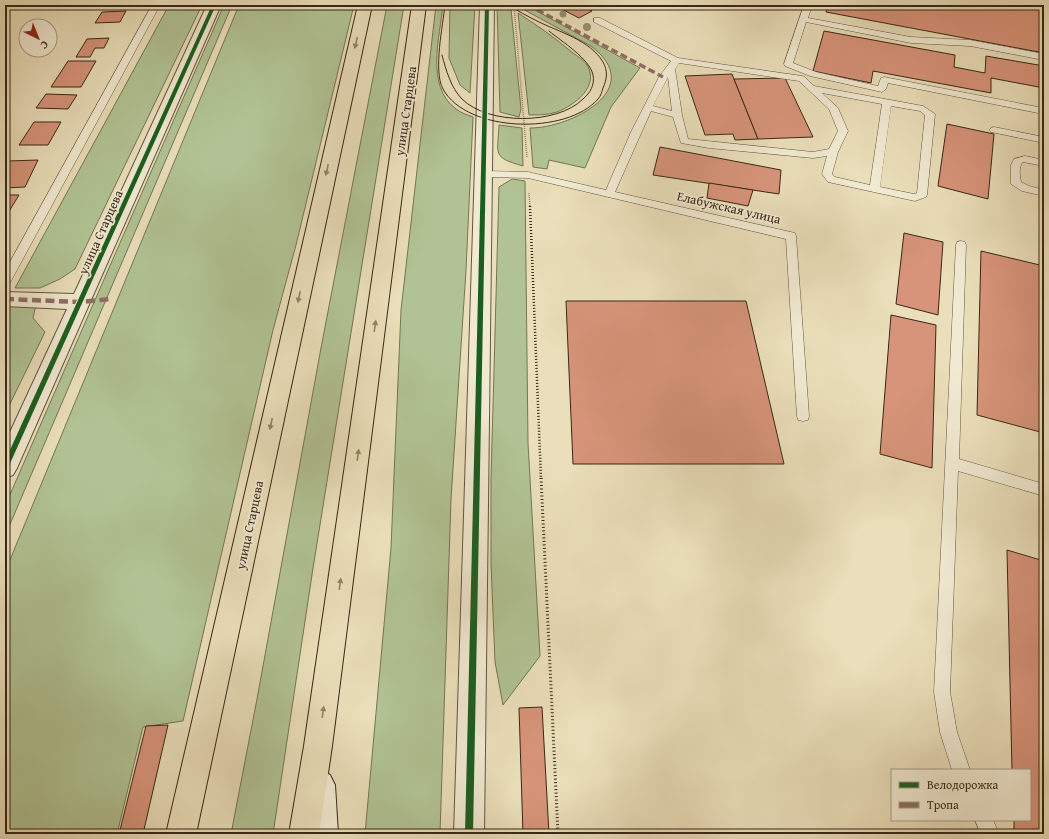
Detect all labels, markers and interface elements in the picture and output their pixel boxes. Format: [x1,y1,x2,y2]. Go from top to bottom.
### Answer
north arrow [18,18,58,58]
text: С [37,37,53,53]
one-way arrow [353,37,359,49]
street label: улица Старцева [390,64,421,158]
one-way arrow [324,164,330,176]
street label: улица Старцева [73,186,128,278]
street label: Елабужская улица [675,186,783,229]
one-way arrow [296,291,302,303]
one-way arrow [372,320,378,332]
one-way arrow [268,418,274,430]
one-way arrow [355,449,361,461]
street label: улица Старцева [231,478,268,572]
one-way arrow [337,578,343,590]
one-way arrow [320,706,326,719]
legend [891,769,1031,821]
text: Велодорожка [927,776,998,793]
text: Тропа [927,796,959,813]

